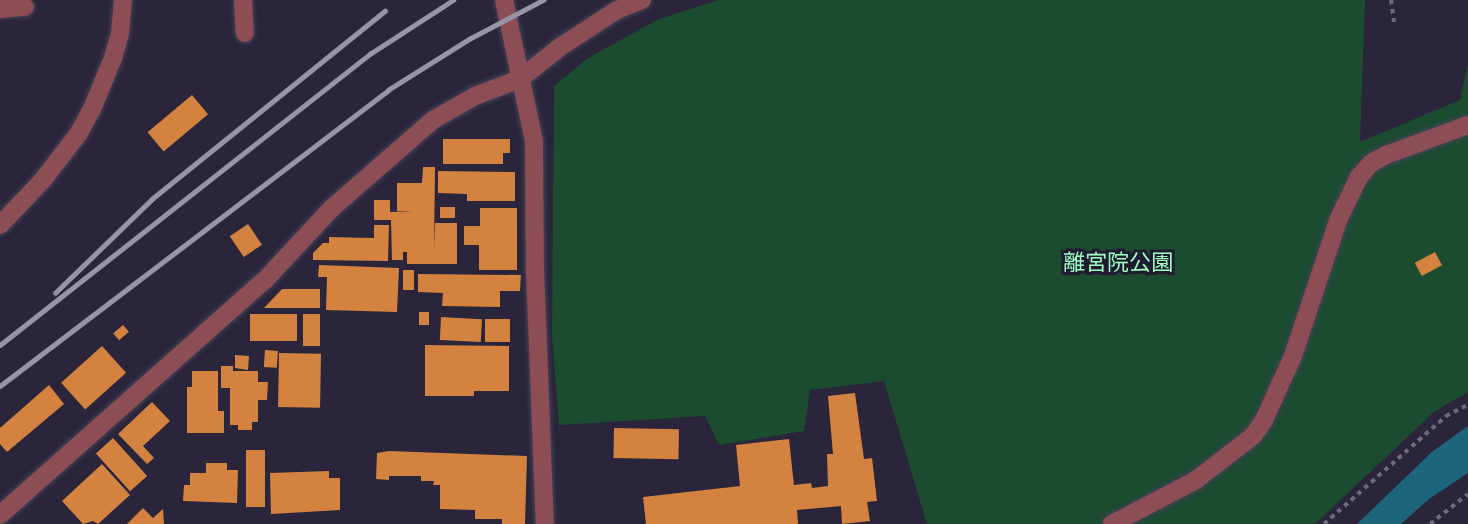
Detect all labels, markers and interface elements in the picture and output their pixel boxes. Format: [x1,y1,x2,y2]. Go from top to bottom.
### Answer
park label: 離宮院公園 [1063,250,1173,276]

